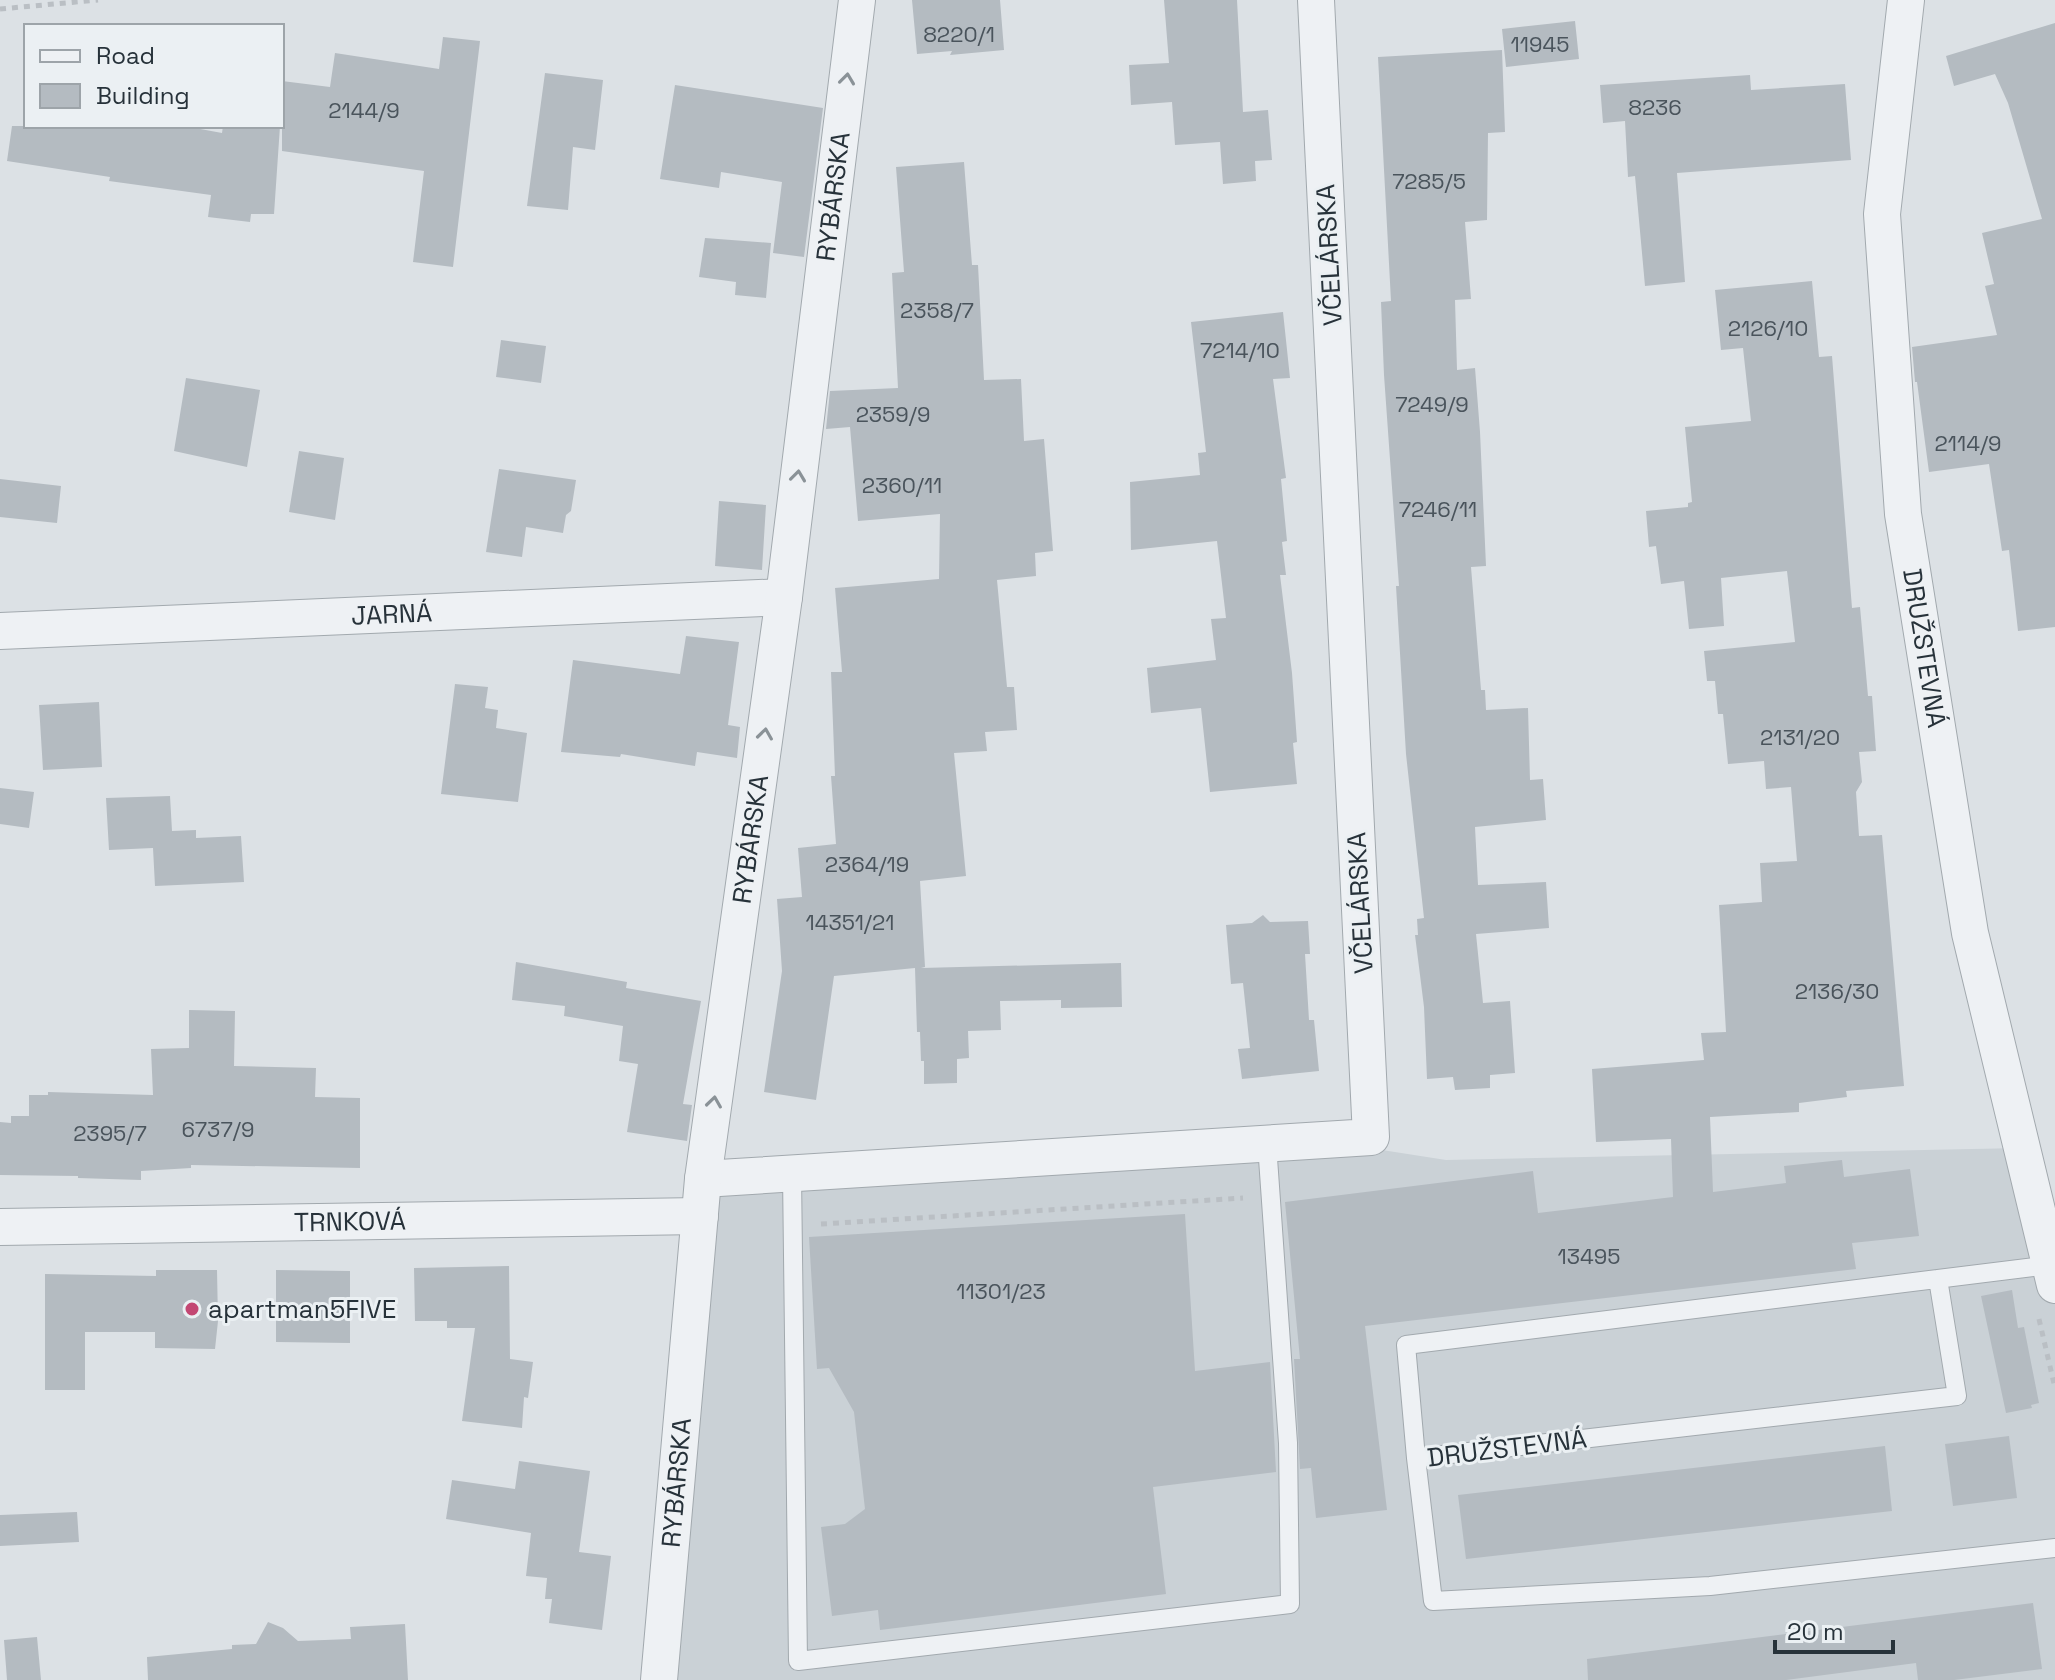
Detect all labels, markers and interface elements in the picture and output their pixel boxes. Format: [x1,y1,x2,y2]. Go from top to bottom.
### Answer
house number: 8220/1 [923,20,995,48]
legend [24,24,284,128]
house number: 11945 [1511,30,1569,58]
text: Road [96,40,155,71]
one-way arrow [839,72,856,85]
text: Building [96,80,190,111]
house number: 8236 [1628,93,1682,121]
house number: 2144/9 [328,96,400,124]
street label: RYBÁRSKA [808,130,858,263]
house number: 7285/5 [1392,167,1466,195]
street label: VČELÁRSKA [1308,183,1350,327]
house number: 2358/7 [900,296,974,324]
house number: 2126/10 [1728,314,1808,342]
house number: 7214/10 [1200,336,1280,364]
house number: 7249/9 [1395,390,1469,418]
house number: 2359/9 [856,400,930,428]
house number: 2114/9 [1934,429,2002,457]
one-way arrow [790,469,807,482]
house number: 2360/11 [862,471,942,499]
house number: 7246/11 [1399,495,1477,523]
street label: DRUŽSTEVNÁ [1895,566,1954,730]
street label: JARNÁ [350,595,433,633]
house number: 2131/20 [1760,723,1840,751]
one-way arrow [756,727,773,740]
street label: RYBÁRSKA [724,772,776,906]
street label: VČELÁRSKA [1339,831,1381,975]
house number: 2364/19 [825,850,909,878]
house number: 14351/21 [806,908,894,936]
house number: 2136/30 [1795,977,1879,1005]
one-way arrow [705,1095,722,1109]
house number: 6737/9 [182,1115,254,1143]
house number: 2395/7 [73,1119,147,1147]
street label: TRNKOVÁ [294,1204,406,1239]
house number: 13495 [1558,1242,1620,1270]
house number: 11301/23 [956,1277,1046,1305]
place label: apartman5FIVE [208,1292,396,1326]
marker: apartman5FIVE [183,1300,201,1318]
street label: RYBÁRSKA [654,1417,699,1549]
street label: DRUŽSTEVNÁ [1425,1421,1589,1475]
scale bar [1775,1604,1893,1654]
text: 20 m [1787,1616,1844,1647]

